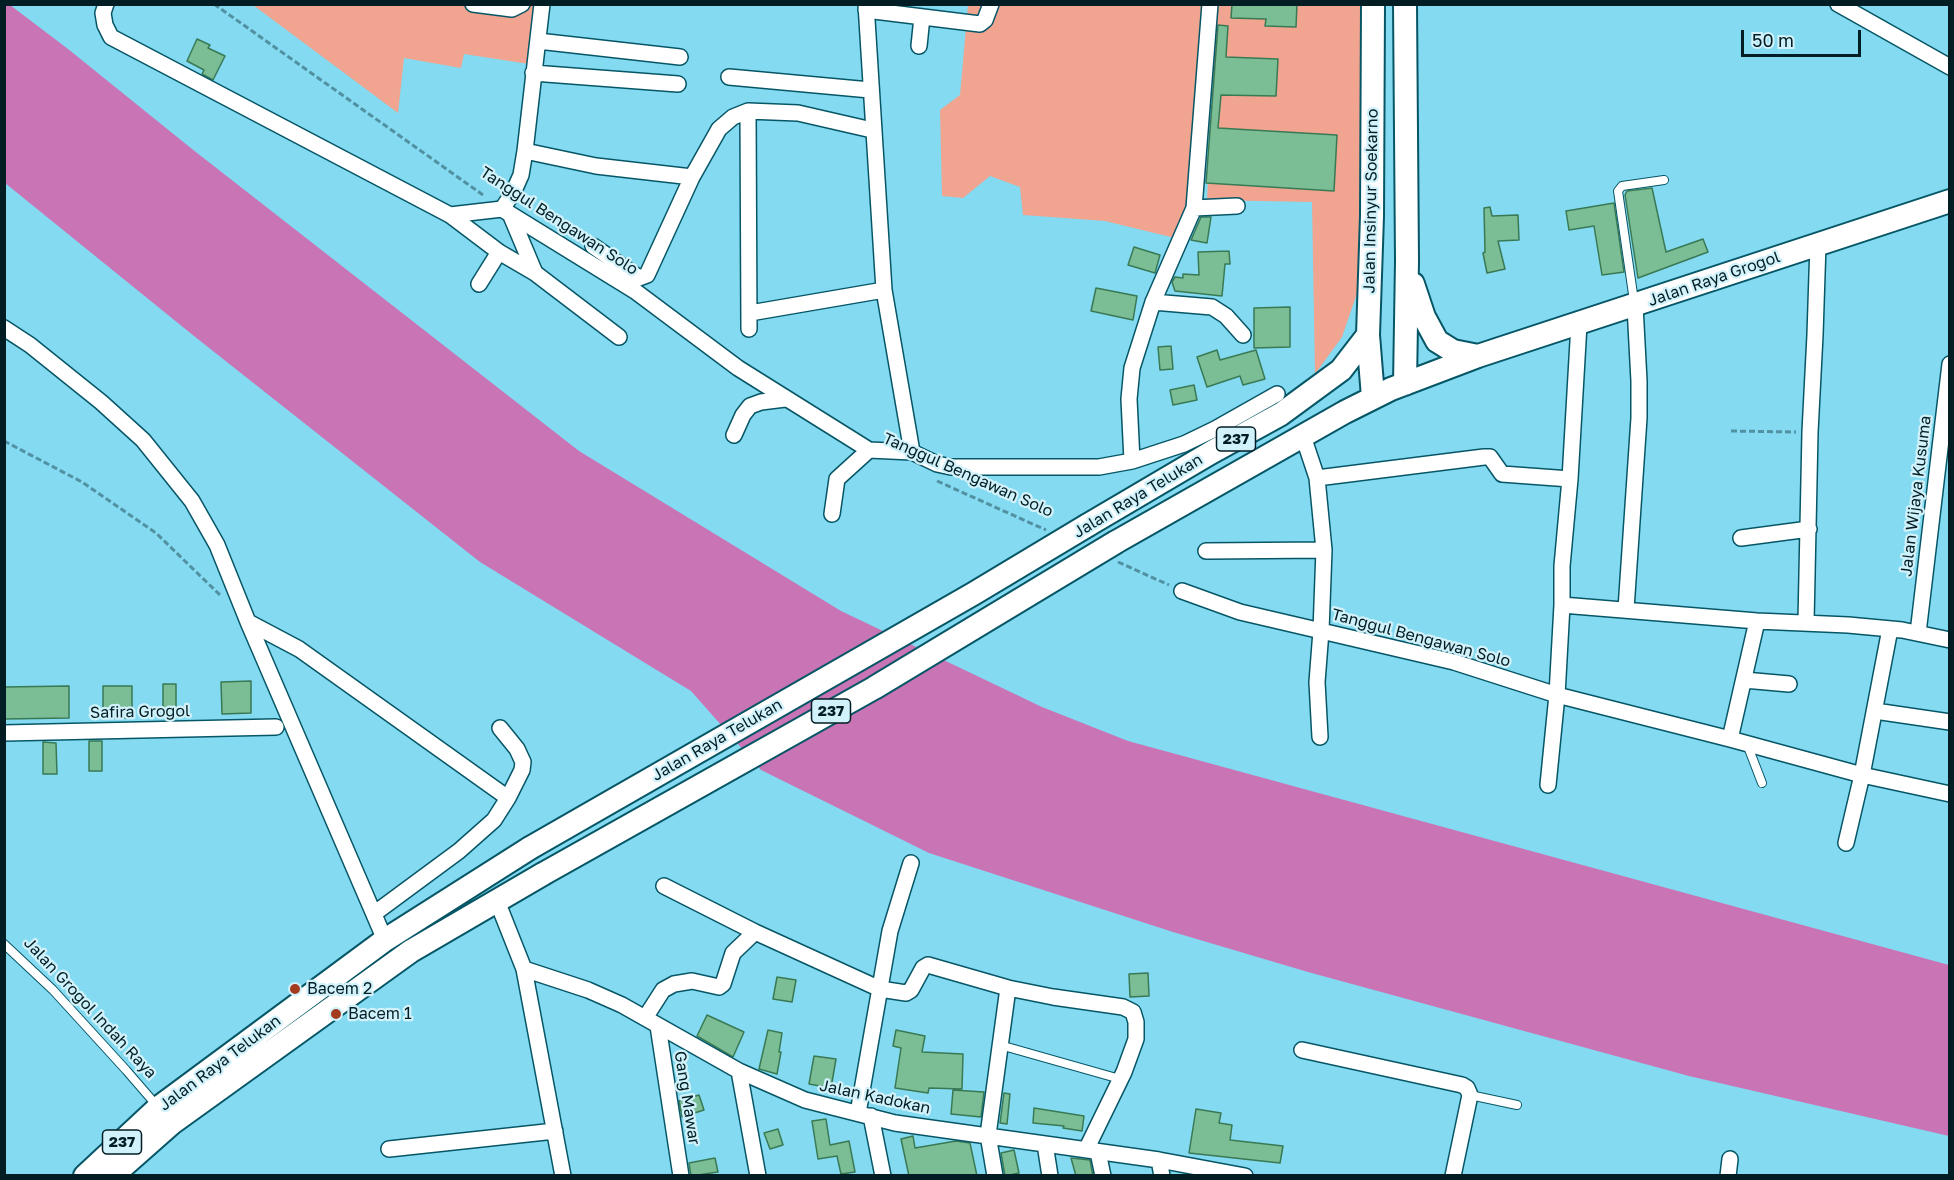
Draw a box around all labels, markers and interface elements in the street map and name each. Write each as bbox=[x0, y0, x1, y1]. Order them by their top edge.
scale bar bbox=[1744, 18, 1864, 56]
text: 50 m bbox=[1752, 29, 1794, 51]
street label: Jalan Insinyur Soekarno bbox=[1360, 109, 1382, 293]
street label: Tanggul Bengawan Solo bbox=[476, 163, 642, 279]
street label: Jalan Raya Grogol bbox=[1645, 247, 1783, 311]
street label: Jalan Wijaya Kusuma bbox=[1897, 415, 1935, 577]
road number: 237 bbox=[1216, 427, 1256, 451]
street label: Tanggul Bengawan Solo bbox=[880, 429, 1056, 521]
street label: Jalan Raya Telukan bbox=[1070, 450, 1206, 542]
street label: Tanggul Bengawan Solo bbox=[1329, 605, 1513, 671]
street label: Jalan Raya Telukan bbox=[648, 695, 786, 785]
road number: 237 bbox=[812, 699, 850, 723]
street label: Safira Grogol bbox=[90, 702, 190, 722]
street label: Jalan Grogol Indah Raya bbox=[20, 933, 160, 1083]
place label: Bacem 2 bbox=[307, 979, 372, 999]
marker: Bacem 2 bbox=[288, 982, 302, 996]
place label: Bacem 1 bbox=[348, 1004, 412, 1024]
marker: Bacem 1 bbox=[329, 1007, 343, 1021]
street label: Jalan Raya Telukan bbox=[155, 1011, 285, 1115]
street label: Gang Mawar bbox=[670, 1050, 704, 1146]
street label: Jalan Kadokan bbox=[818, 1076, 932, 1118]
road number: 237 bbox=[102, 1130, 142, 1154]

